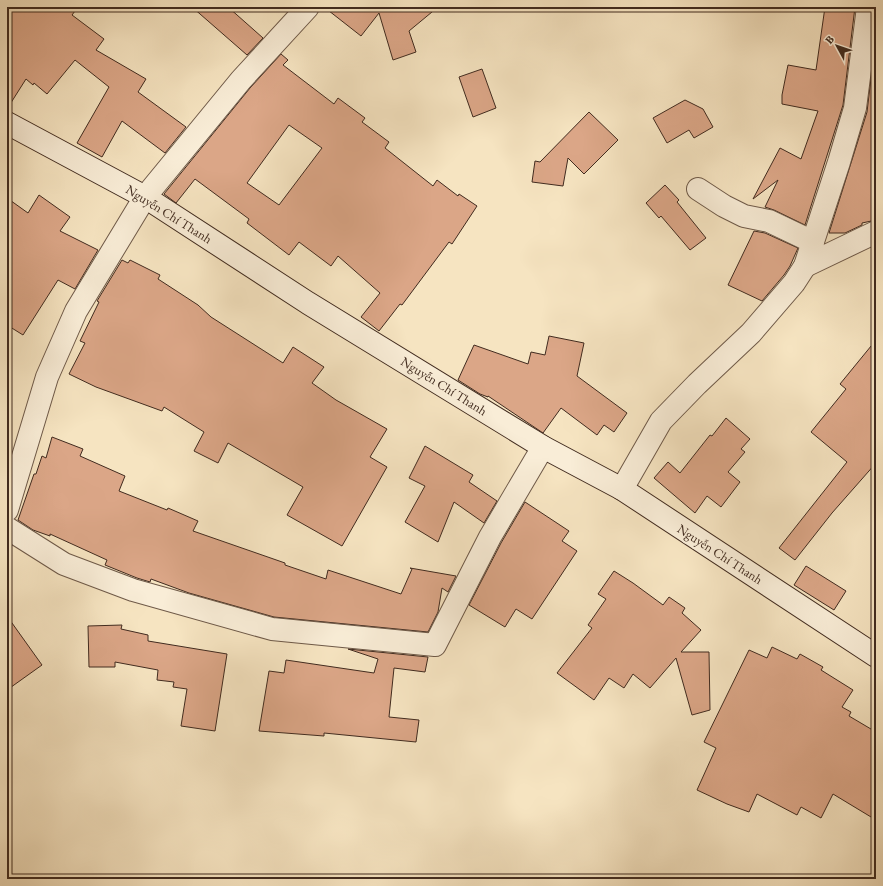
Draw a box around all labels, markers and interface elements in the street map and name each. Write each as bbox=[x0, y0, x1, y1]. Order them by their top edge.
north arrow bbox=[817, 26, 857, 66]
text: B bbox=[822, 32, 837, 47]
street label: Nguyễn Chí Thanh bbox=[123, 181, 216, 247]
street label: Nguyễn Chí Thanh bbox=[398, 353, 491, 419]
street label: Nguyễn Chí Thanh bbox=[674, 520, 766, 588]

